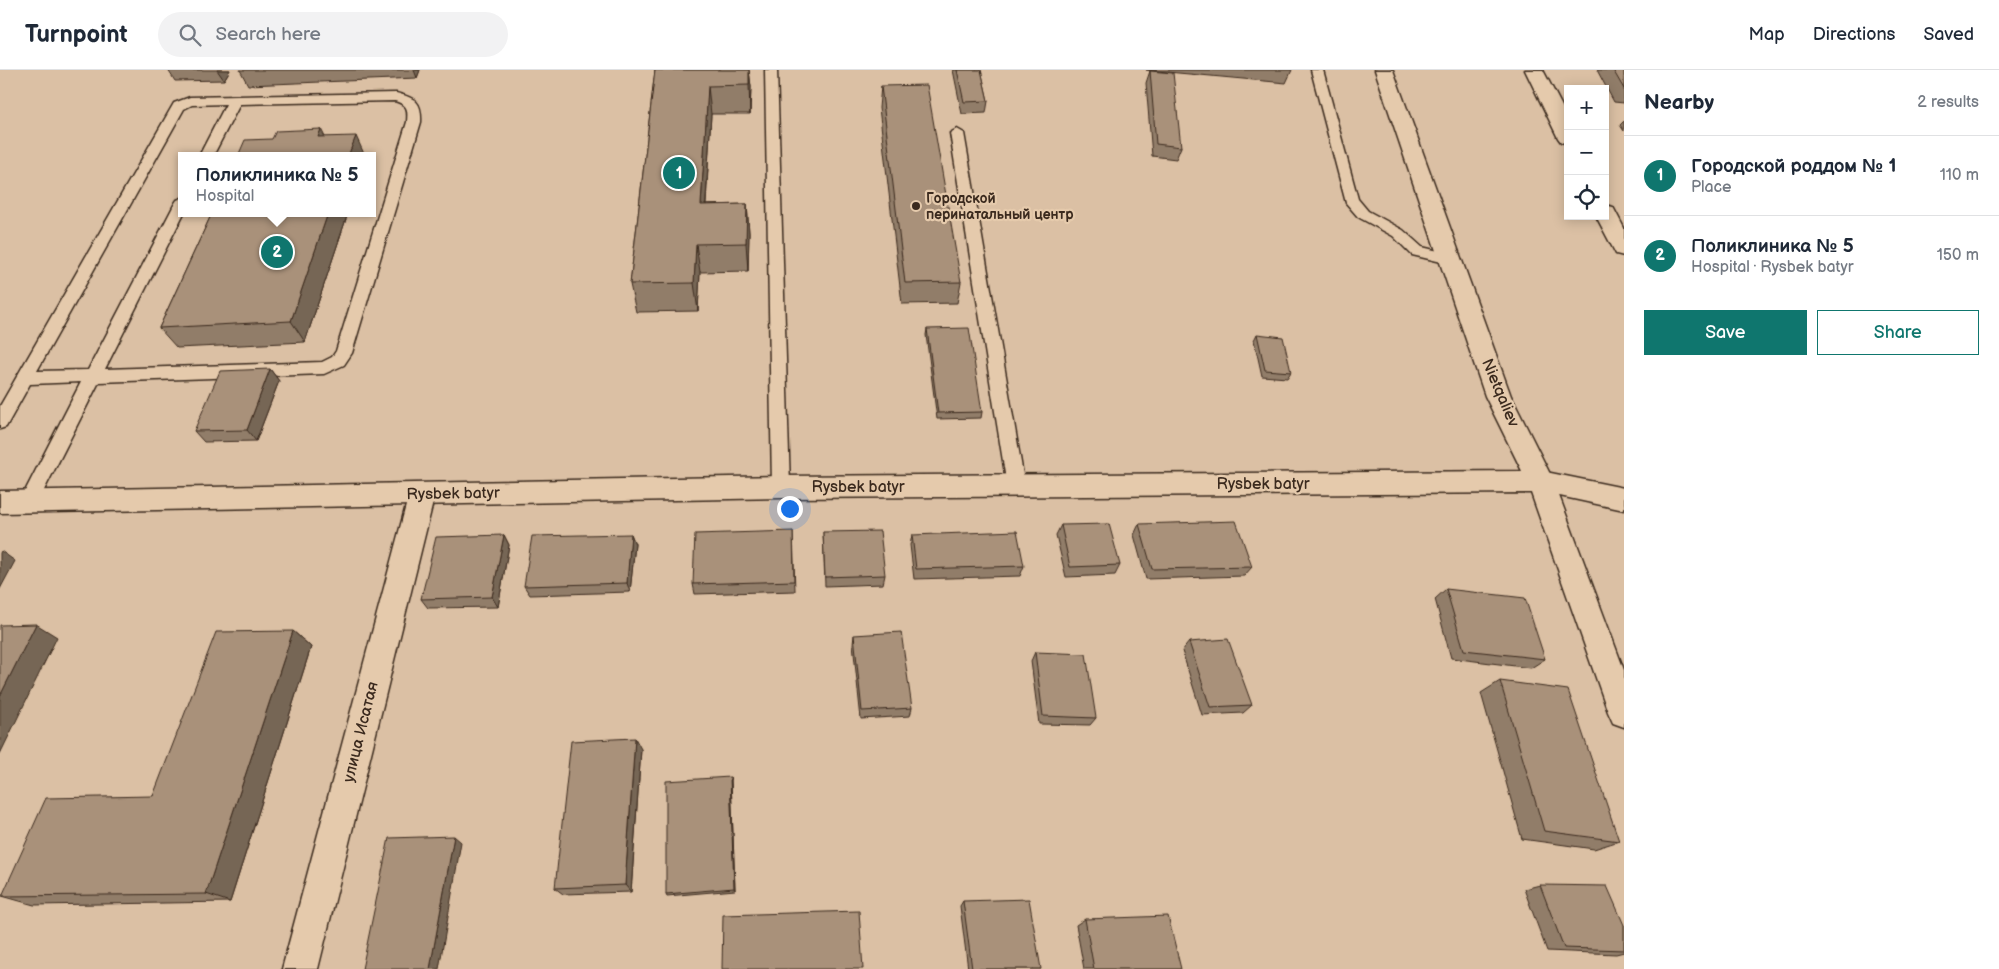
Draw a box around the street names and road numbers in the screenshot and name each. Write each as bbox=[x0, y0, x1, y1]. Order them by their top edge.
street label: Nietqaliev bbox=[1477, 356, 1523, 430]
street label: Rysbek batyr bbox=[1216, 475, 1310, 494]
street label: Rysbek batyr bbox=[811, 478, 905, 497]
street label: Rysbek batyr bbox=[406, 484, 500, 504]
street label: улица Исатая bbox=[339, 680, 383, 784]

